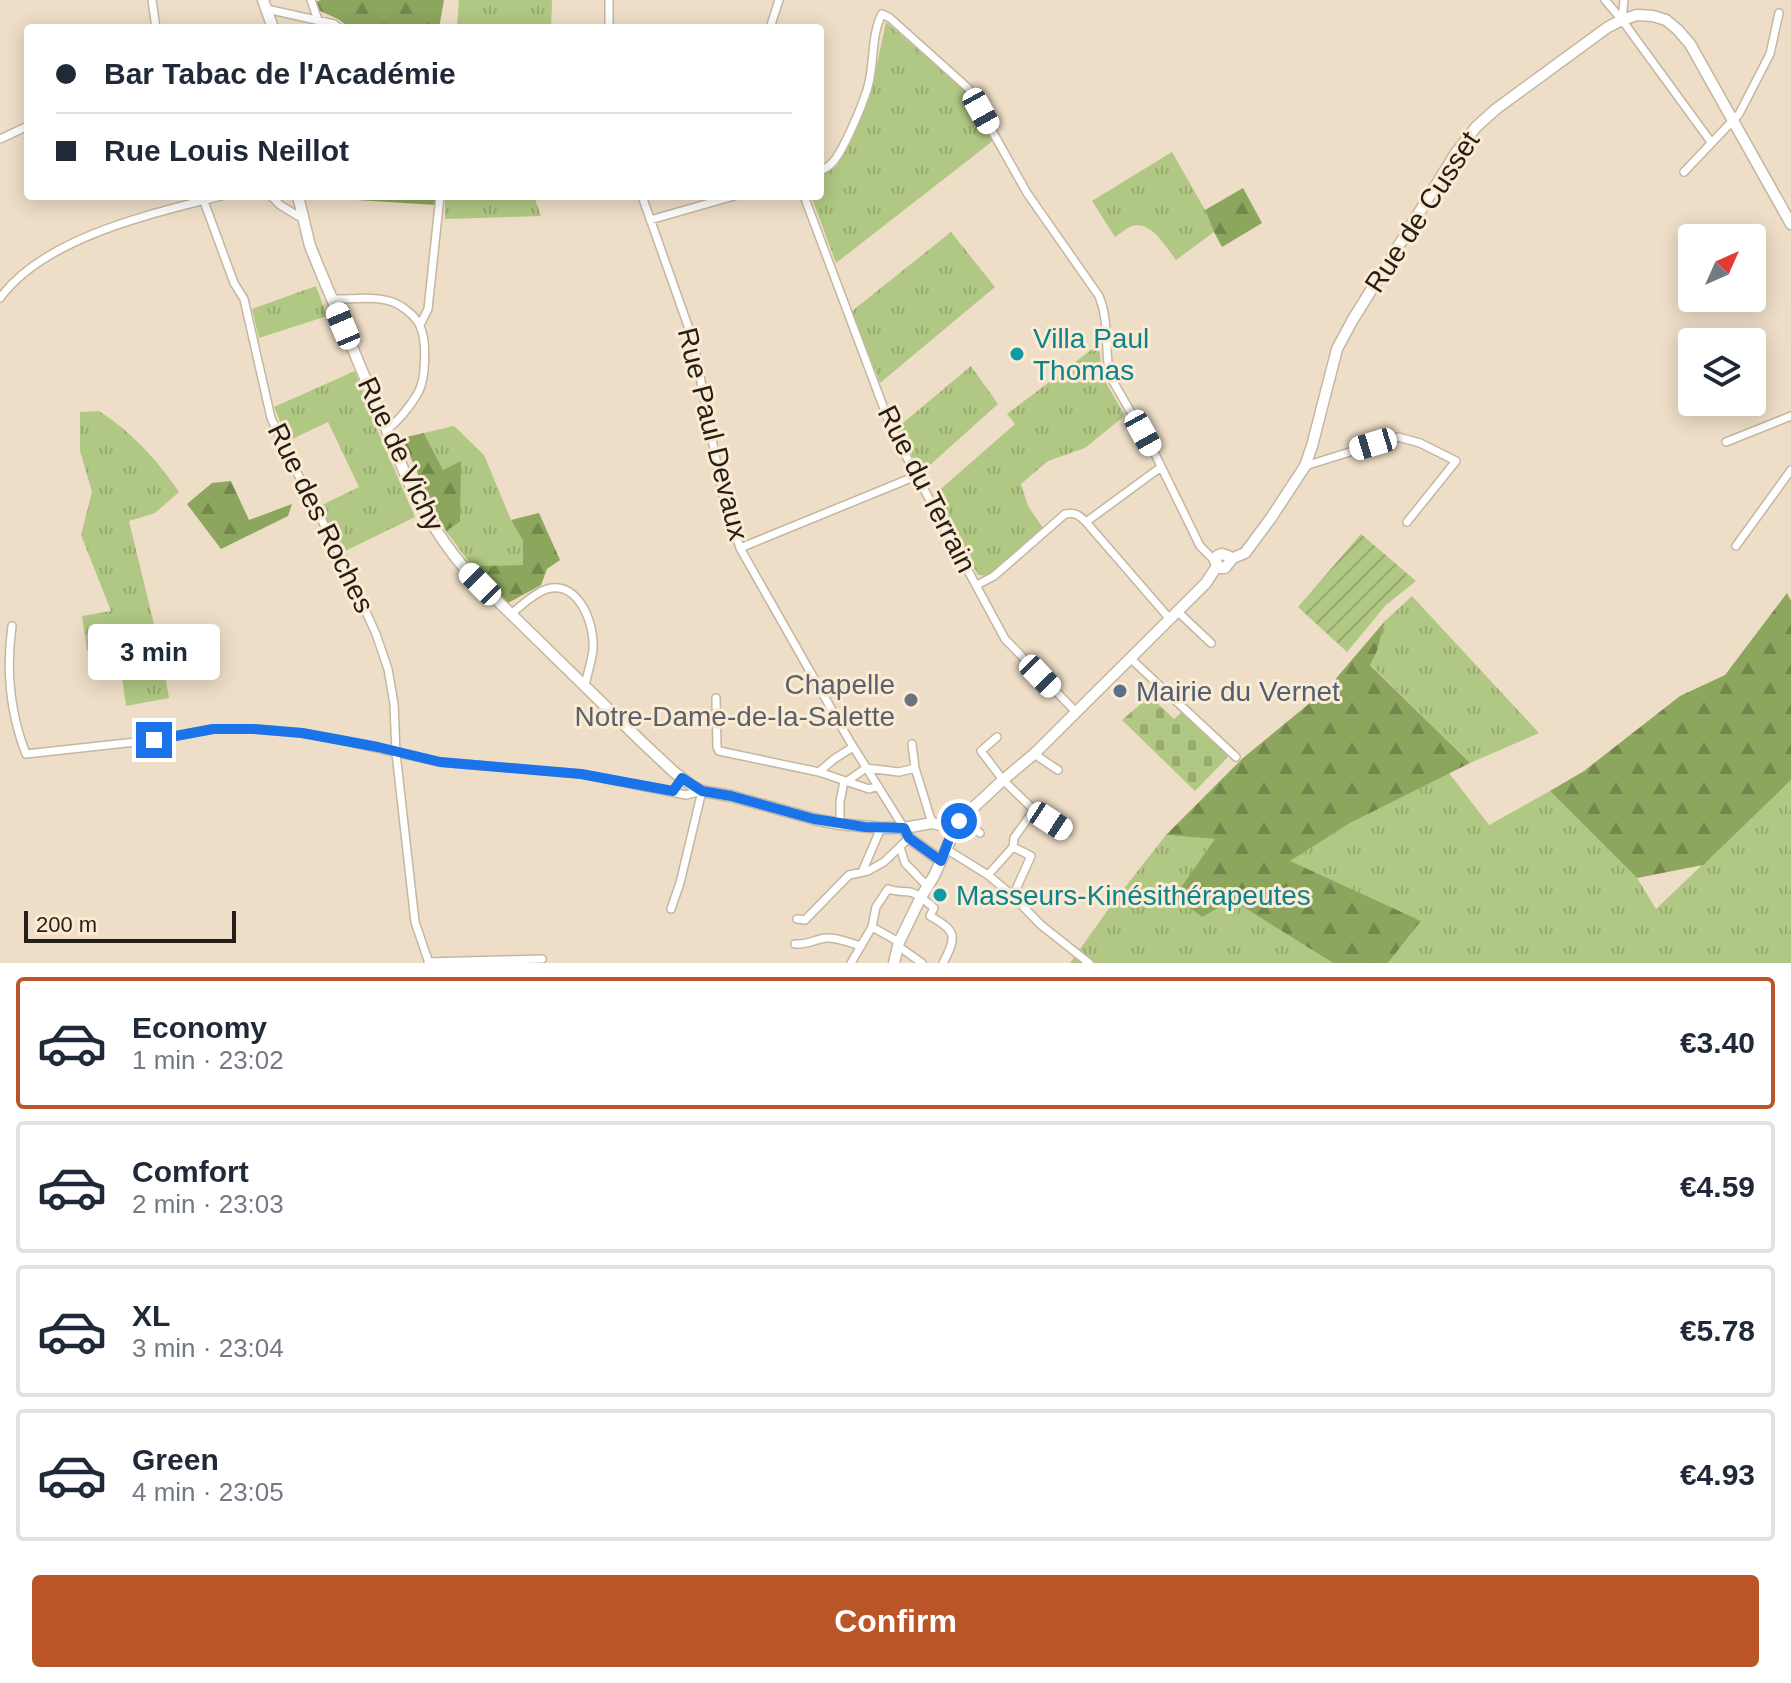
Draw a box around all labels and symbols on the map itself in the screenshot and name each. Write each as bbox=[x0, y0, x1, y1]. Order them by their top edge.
car bbox=[959, 84, 1003, 138]
street label: Rue de Cusset bbox=[1359, 126, 1486, 298]
north arrow bbox=[1678, 224, 1766, 312]
car bbox=[323, 299, 363, 353]
place label: Villa Paul Thomas bbox=[1033, 323, 1149, 386]
street label: Rue Paul Devaux bbox=[672, 325, 754, 543]
marker: Villa Paul Thomas bbox=[1008, 345, 1026, 363]
street label: Rue de Vichy bbox=[352, 372, 450, 536]
street label: Rue du Terrain bbox=[872, 400, 982, 578]
car bbox=[1121, 406, 1165, 460]
street label: Rue des Roches bbox=[262, 418, 380, 618]
car bbox=[1347, 426, 1399, 462]
car bbox=[455, 559, 505, 609]
callout: 3 min bbox=[88, 624, 220, 680]
car bbox=[1015, 650, 1065, 702]
place label: Chapelle Notre-Dame-de-la-Salette bbox=[574, 669, 895, 732]
place label: Mairie du Vernet bbox=[1136, 676, 1340, 707]
marker: Mairie du Vernet bbox=[1111, 682, 1129, 700]
marker: Chapelle Notre-Dame-de-la-Salette bbox=[902, 691, 920, 709]
route end bbox=[136, 722, 172, 758]
car bbox=[1023, 798, 1077, 844]
route start bbox=[941, 803, 977, 839]
place label: Masseurs-Kinésithérapeutes bbox=[956, 880, 1311, 911]
marker: Masseurs-Kinésithérapeutes bbox=[931, 886, 949, 904]
scale bar bbox=[24, 907, 236, 943]

